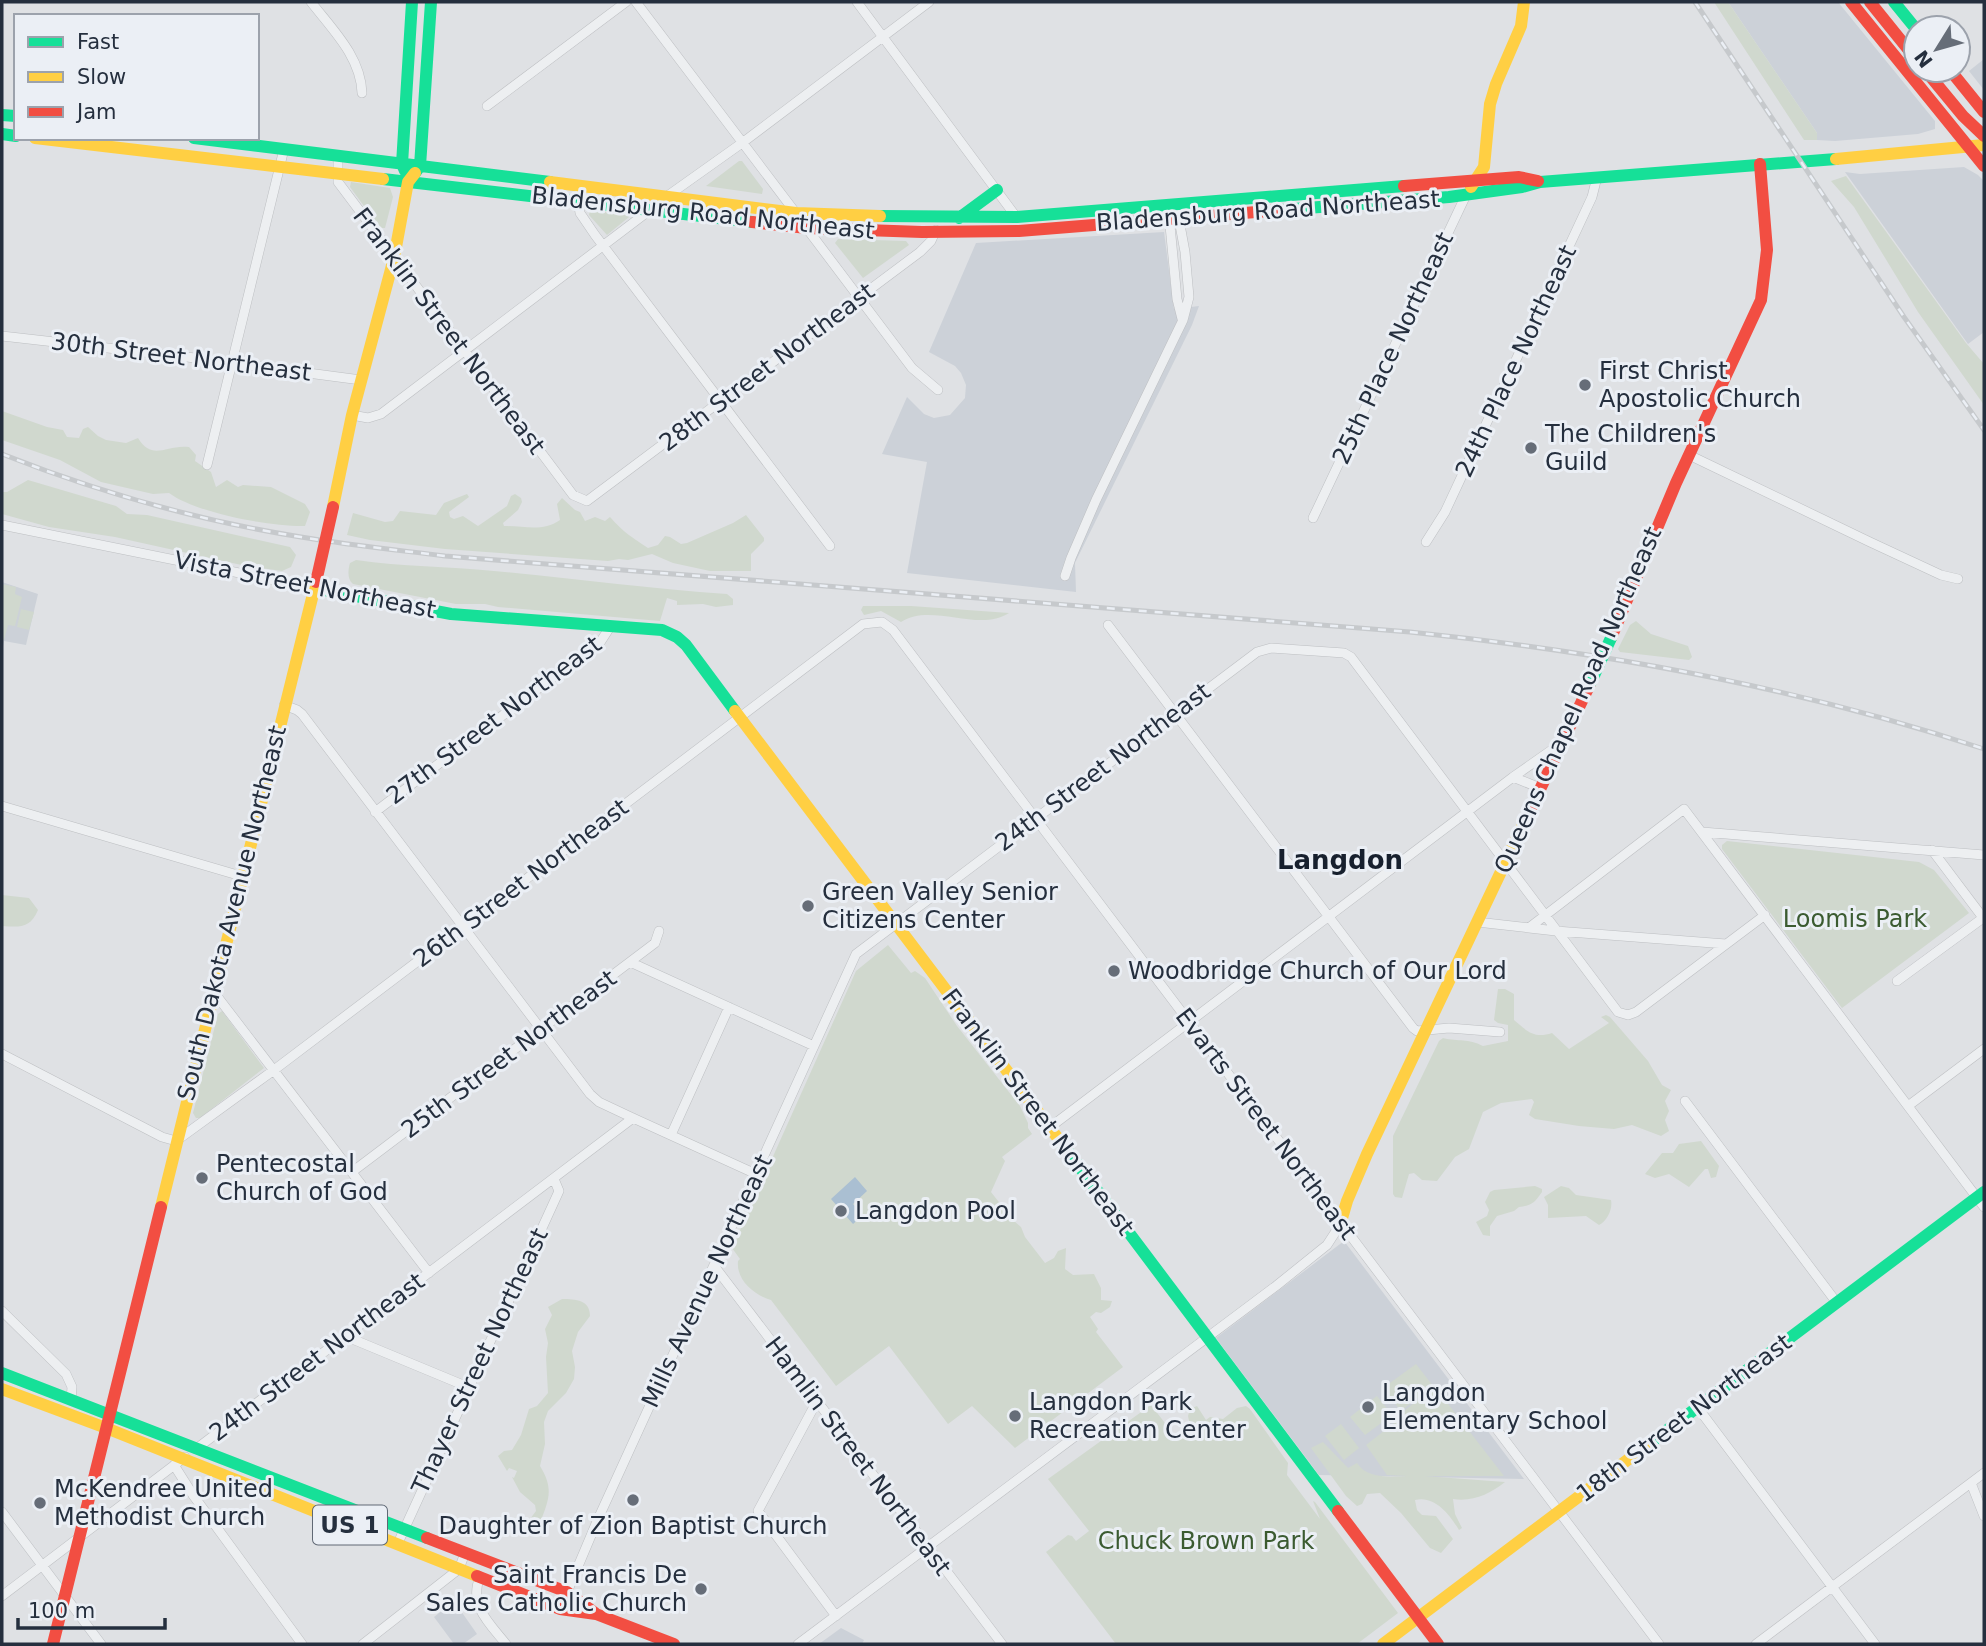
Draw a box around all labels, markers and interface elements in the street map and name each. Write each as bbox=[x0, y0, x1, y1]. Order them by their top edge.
legend bbox=[14, 14, 259, 140]
north arrow bbox=[1902, 14, 1972, 84]
text: Fast bbox=[77, 30, 119, 54]
text: N bbox=[1910, 46, 1937, 72]
text: Slow bbox=[77, 65, 126, 89]
text: Jam bbox=[75, 100, 117, 124]
street label: Bladensburg Road Northeast bbox=[530, 181, 876, 245]
street label: Bladensburg Road Northeast bbox=[1095, 185, 1441, 237]
street label: Franklin Street Northeast bbox=[347, 202, 551, 460]
street label: 25th Place Northeast bbox=[1327, 228, 1459, 468]
street label: 24th Place Northeast bbox=[1450, 241, 1582, 481]
street label: 28th Street Northeast bbox=[654, 277, 880, 457]
street label: 30th Street Northeast bbox=[49, 327, 313, 387]
place label: First Christ Apostolic Church bbox=[1599, 357, 1801, 413]
marker: First Christ Apostolic Church bbox=[1577, 377, 1593, 393]
place label: The Children's Guild bbox=[1544, 420, 1716, 476]
marker: The Children's Guild bbox=[1523, 440, 1539, 456]
street label: Queens Chapel Road Northeast bbox=[1489, 522, 1667, 878]
street label: Vista Street Northeast bbox=[172, 546, 438, 624]
street label: 27th Street Northeast bbox=[381, 630, 607, 810]
street label: 24th Street Northeast bbox=[990, 677, 1216, 857]
street label: South Dakota Avenue Northeast bbox=[172, 723, 292, 1103]
street label: 26th Street Northeast bbox=[408, 793, 634, 973]
district label: Langdon bbox=[1277, 845, 1403, 875]
place label: Green Valley Senior Citizens Center bbox=[822, 878, 1058, 934]
marker: Green Valley Senior Citizens Center bbox=[800, 898, 816, 914]
park label: Loomis Park bbox=[1783, 905, 1927, 933]
place label: Woodbridge Church of Our Lord bbox=[1128, 957, 1507, 985]
marker: Woodbridge Church of Our Lord bbox=[1106, 963, 1122, 979]
street label: 25th Street Northeast bbox=[396, 964, 622, 1144]
street label: Franklin Street Northeast bbox=[936, 983, 1140, 1241]
street label: Evarts Street Northeast bbox=[1170, 1003, 1362, 1245]
place label: Pentecostal Church of God bbox=[216, 1150, 388, 1206]
street label: Mills Avenue Northeast bbox=[636, 1150, 778, 1412]
marker: Pentecostal Church of God bbox=[194, 1170, 210, 1186]
place label: Langdon Pool bbox=[855, 1197, 1016, 1225]
marker: Langdon Pool bbox=[833, 1203, 849, 1219]
street label: Thayer Street Northeast bbox=[406, 1224, 554, 1499]
street label: 24th Street Northeast bbox=[204, 1267, 430, 1447]
street label: 18th Street Northeast bbox=[1571, 1328, 1797, 1508]
street label: Hamlin Street Northeast bbox=[759, 1331, 957, 1581]
place label: Langdon Elementary School bbox=[1382, 1379, 1607, 1435]
place label: Langdon Park Recreation Center bbox=[1029, 1388, 1246, 1444]
marker: Langdon Elementary School bbox=[1360, 1399, 1376, 1415]
marker: Langdon Park Recreation Center bbox=[1007, 1408, 1023, 1424]
place label: McKendree United Methodist Church bbox=[54, 1475, 273, 1531]
marker: Daughter of Zion Baptist Church bbox=[625, 1492, 641, 1508]
marker: McKendree United Methodist Church bbox=[32, 1495, 48, 1511]
road number: US 1 bbox=[313, 1506, 387, 1544]
place label: Daughter of Zion Baptist Church bbox=[439, 1512, 827, 1540]
park label: Chuck Brown Park bbox=[1098, 1527, 1314, 1555]
place label: Saint Francis De Sales Catholic Church bbox=[426, 1561, 687, 1617]
marker: Saint Francis De Sales Catholic Church bbox=[693, 1581, 709, 1597]
scale bar bbox=[18, 1586, 164, 1630]
text: 100 m bbox=[28, 1599, 95, 1623]

